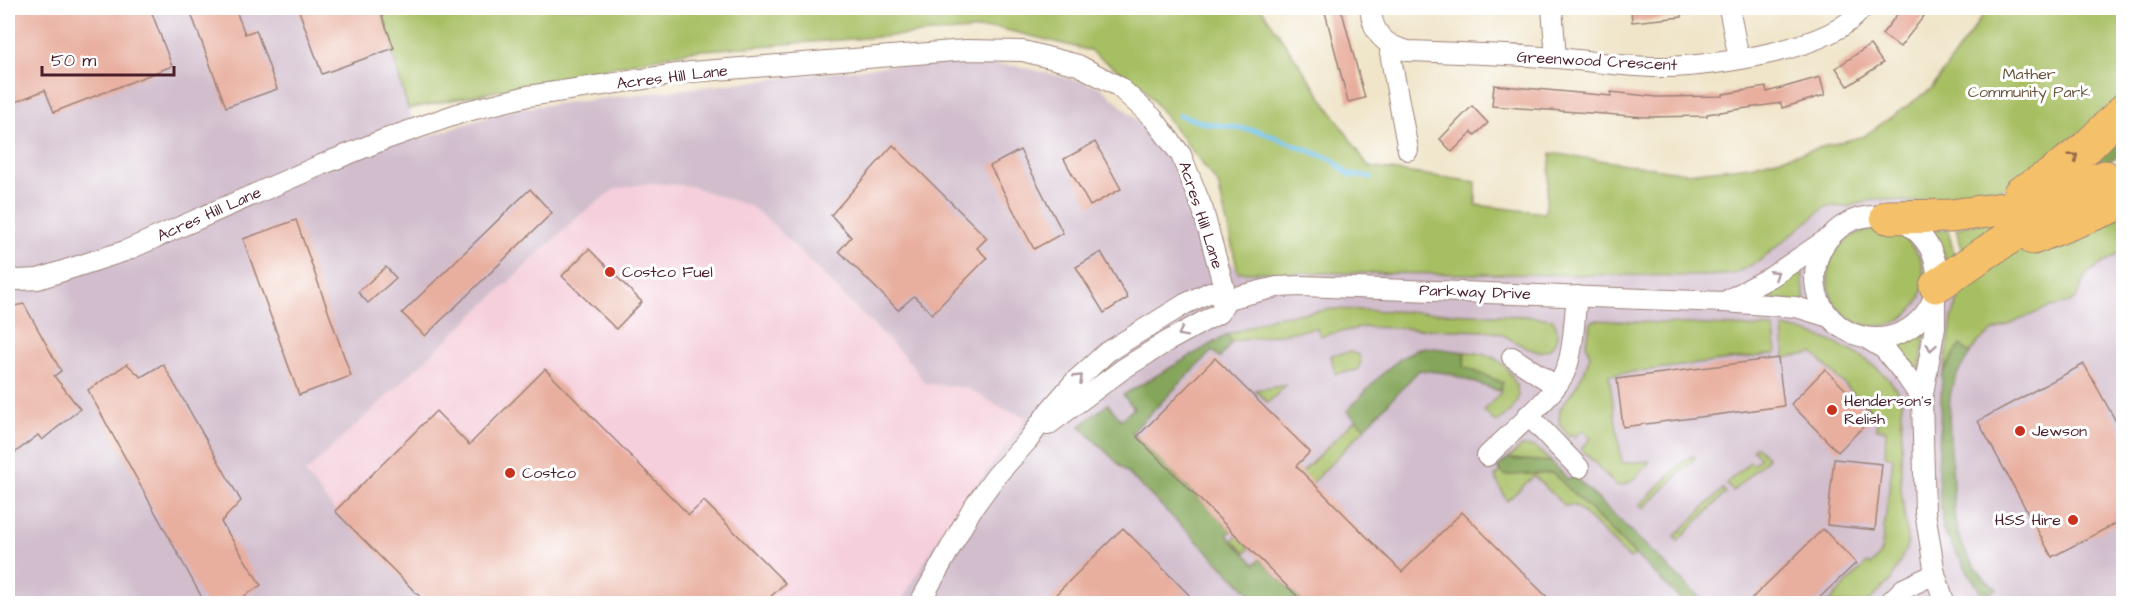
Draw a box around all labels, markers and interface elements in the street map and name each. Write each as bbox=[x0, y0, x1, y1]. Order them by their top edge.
scale bar bbox=[42, 39, 174, 77]
street label: Greenwood Crescent bbox=[1516, 46, 1678, 76]
text: 50 m bbox=[51, 48, 96, 73]
street label: Acres Hill Lane bbox=[615, 59, 729, 95]
park label: Mather Community Park bbox=[1968, 63, 2090, 104]
one-way arrow bbox=[2067, 153, 2078, 164]
street label: Acres Hill Lane bbox=[1173, 158, 1229, 272]
street label: Acres Hill Lane bbox=[153, 181, 265, 247]
place label: Costco Fuel bbox=[622, 261, 713, 283]
marker: Costco Fuel bbox=[603, 265, 617, 279]
one-way arrow bbox=[1769, 270, 1780, 281]
street label: Parkway Drive bbox=[1419, 279, 1532, 306]
one-way arrow bbox=[1178, 326, 1189, 338]
one-way arrow bbox=[1925, 342, 1938, 352]
one-way arrow bbox=[1071, 374, 1082, 385]
place label: Henderson's Relish bbox=[1844, 390, 1932, 430]
marker: Henderson's Relish bbox=[1825, 403, 1839, 417]
place label: Jewson bbox=[2032, 420, 2087, 442]
marker: Jewson bbox=[2013, 424, 2027, 438]
place label: Costco bbox=[522, 462, 576, 484]
marker: Costco bbox=[503, 466, 517, 480]
place label: HSS Hire bbox=[1995, 509, 2061, 531]
marker: HSS Hire bbox=[2066, 513, 2080, 527]

